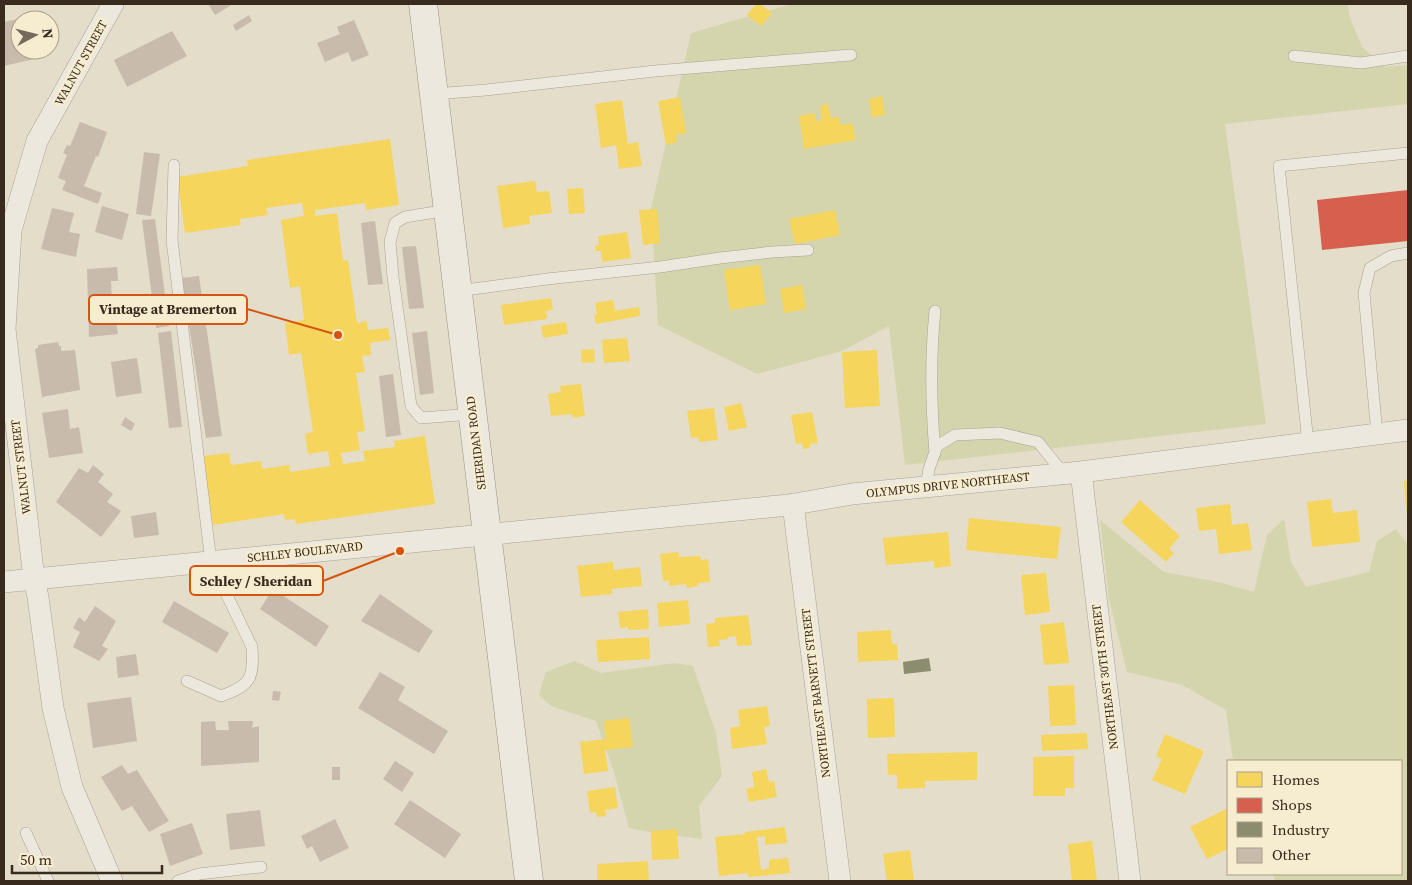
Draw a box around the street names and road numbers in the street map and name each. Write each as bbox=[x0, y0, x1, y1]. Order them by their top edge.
street label: WALNUT STREET bbox=[51, 17, 111, 108]
street label: SHERIDAN ROAD bbox=[462, 395, 490, 491]
street label: WALNUT STREET bbox=[7, 418, 35, 515]
street label: OLYMPUS DRIVE NORTHEAST bbox=[865, 468, 1031, 502]
street label: SCHLEY BOULEVARD bbox=[246, 538, 364, 566]
street label: NORTHEAST 30TH STREET bbox=[1088, 603, 1122, 751]
street label: NORTHEAST BARNETT STREET bbox=[798, 607, 834, 779]

